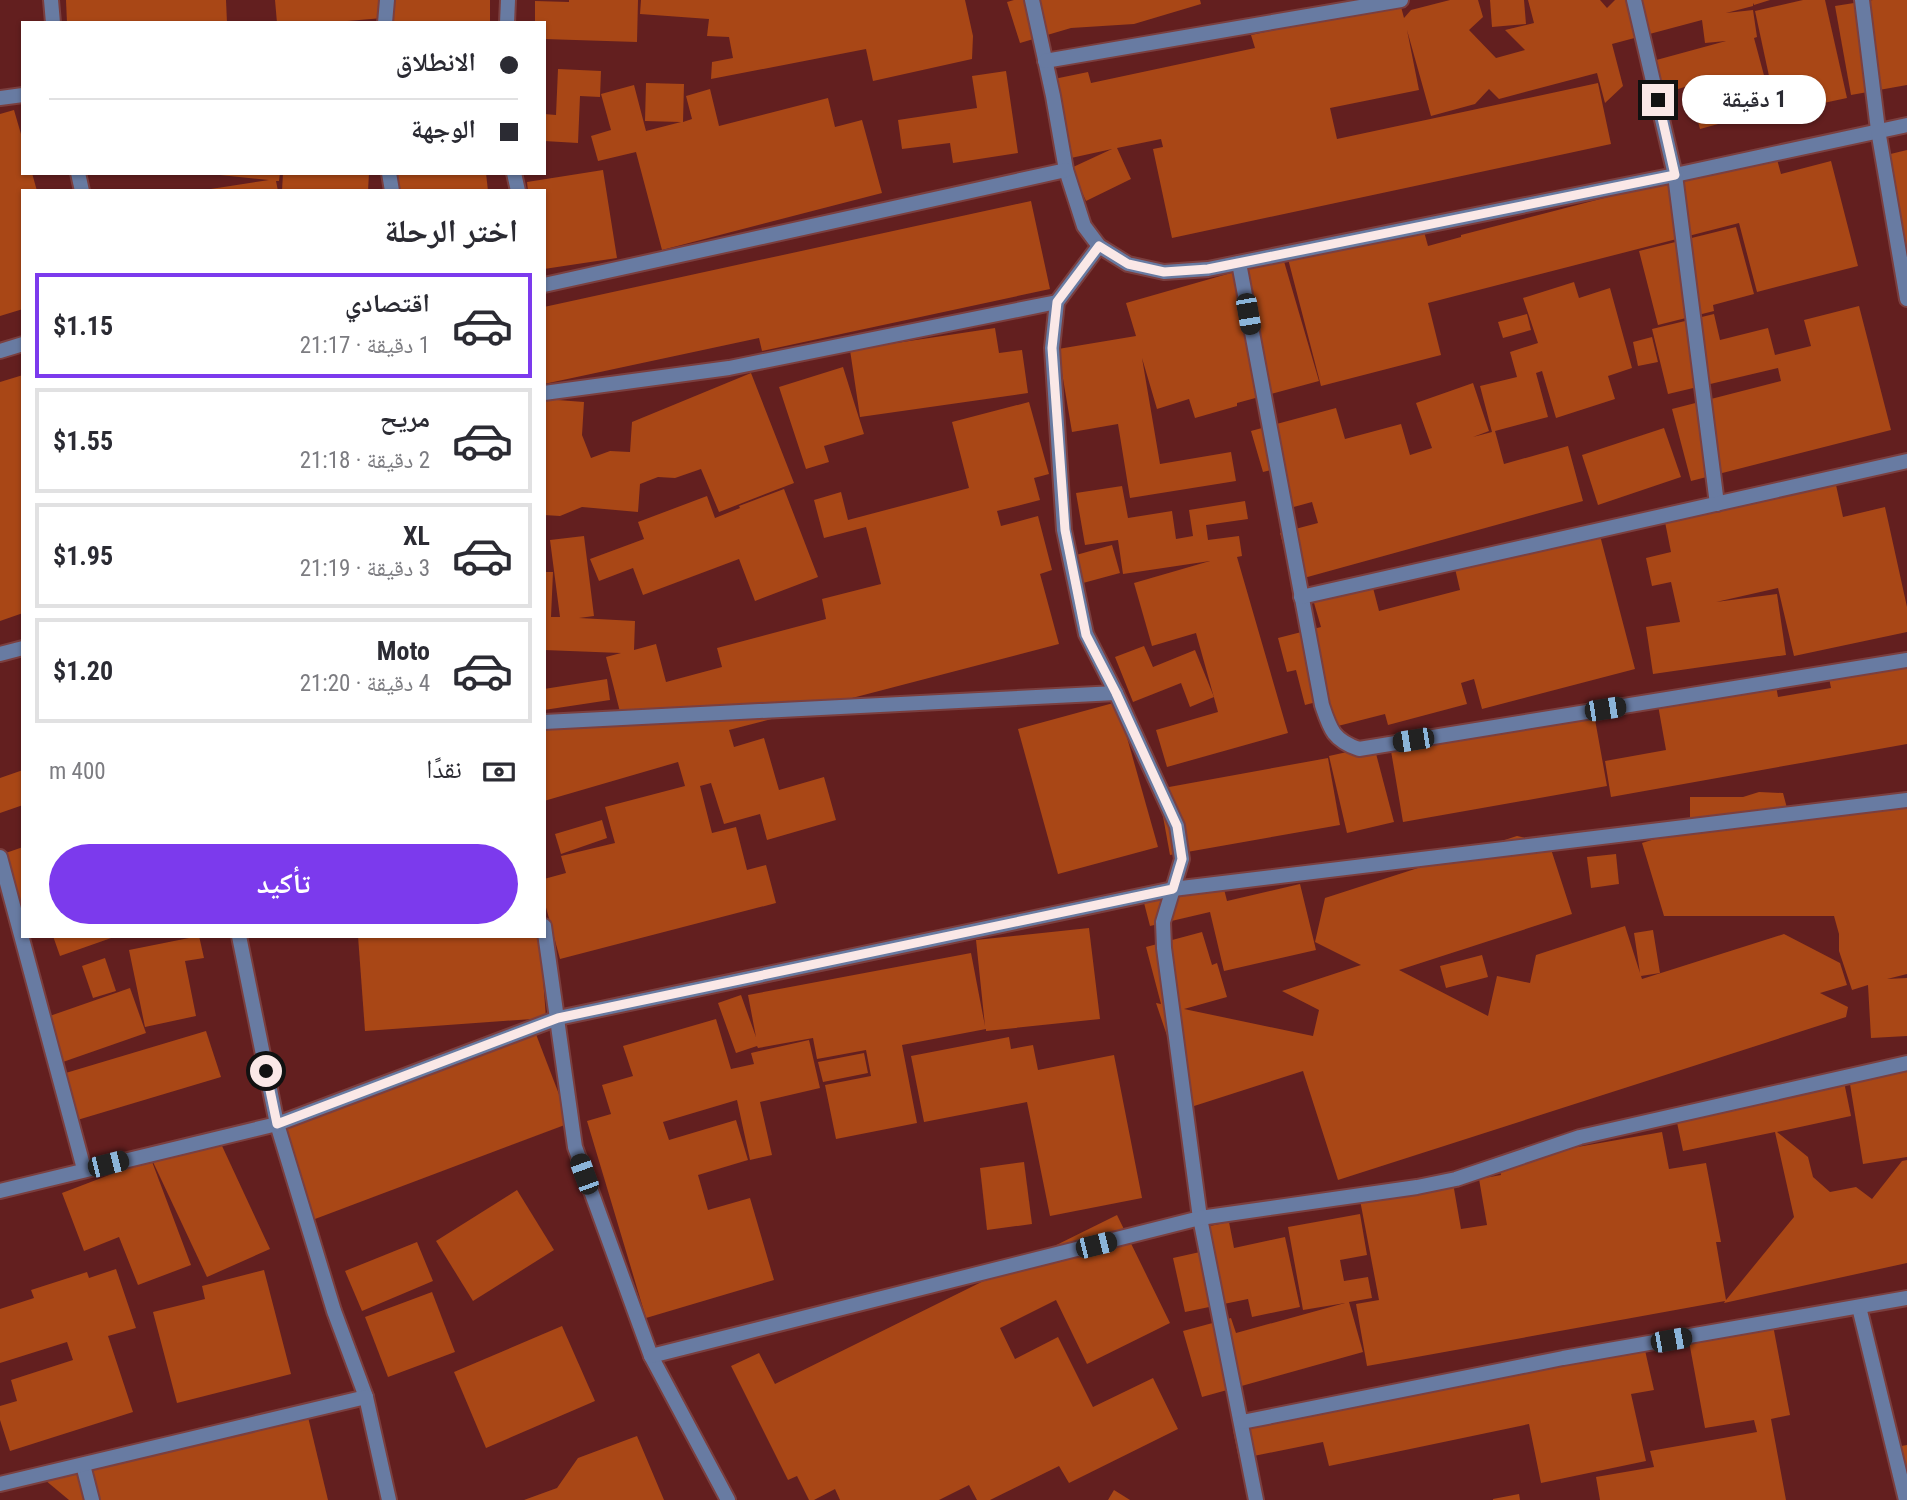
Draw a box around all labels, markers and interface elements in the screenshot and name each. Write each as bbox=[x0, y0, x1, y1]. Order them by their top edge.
text: الانطلاق bbox=[396, 47, 476, 77]
callout: 1 دقيقة bbox=[1682, 76, 1826, 124]
route end bbox=[1642, 84, 1674, 116]
text: 1 دقيقة bbox=[1721, 86, 1787, 113]
text: الوجهة bbox=[411, 114, 476, 144]
text: اختر الرحلة bbox=[384, 212, 518, 250]
text: اقتصادي bbox=[345, 288, 430, 318]
car bbox=[1235, 291, 1262, 337]
icon: car bbox=[451, 294, 514, 357]
text: $1.15 bbox=[53, 311, 113, 341]
text: 1 دقيقة · 21:17 bbox=[300, 332, 430, 359]
text: مريح bbox=[380, 403, 430, 433]
icon: car bbox=[451, 409, 514, 472]
text: $1.55 bbox=[53, 426, 113, 456]
text: 2 دقيقة · 21:18 bbox=[300, 447, 430, 474]
text: XL bbox=[403, 521, 430, 551]
icon: car bbox=[451, 524, 514, 587]
text: $1.95 bbox=[53, 541, 113, 571]
text: 3 دقيقة · 21:19 bbox=[300, 555, 430, 582]
text: Moto bbox=[377, 636, 430, 666]
icon: car bbox=[451, 639, 514, 702]
text: $1.20 bbox=[53, 656, 113, 686]
text: 4 دقيقة · 21:20 bbox=[300, 670, 430, 697]
car bbox=[1583, 695, 1628, 723]
car bbox=[1391, 726, 1436, 754]
icon: cash bbox=[480, 753, 518, 791]
text: نقدًا bbox=[426, 754, 462, 784]
text: 400 m bbox=[49, 758, 106, 785]
button: تأكيد bbox=[49, 844, 518, 924]
route start bbox=[250, 1055, 282, 1087]
car bbox=[86, 1149, 131, 1179]
car bbox=[567, 1151, 602, 1197]
car bbox=[1074, 1230, 1119, 1260]
car bbox=[1649, 1326, 1694, 1354]

